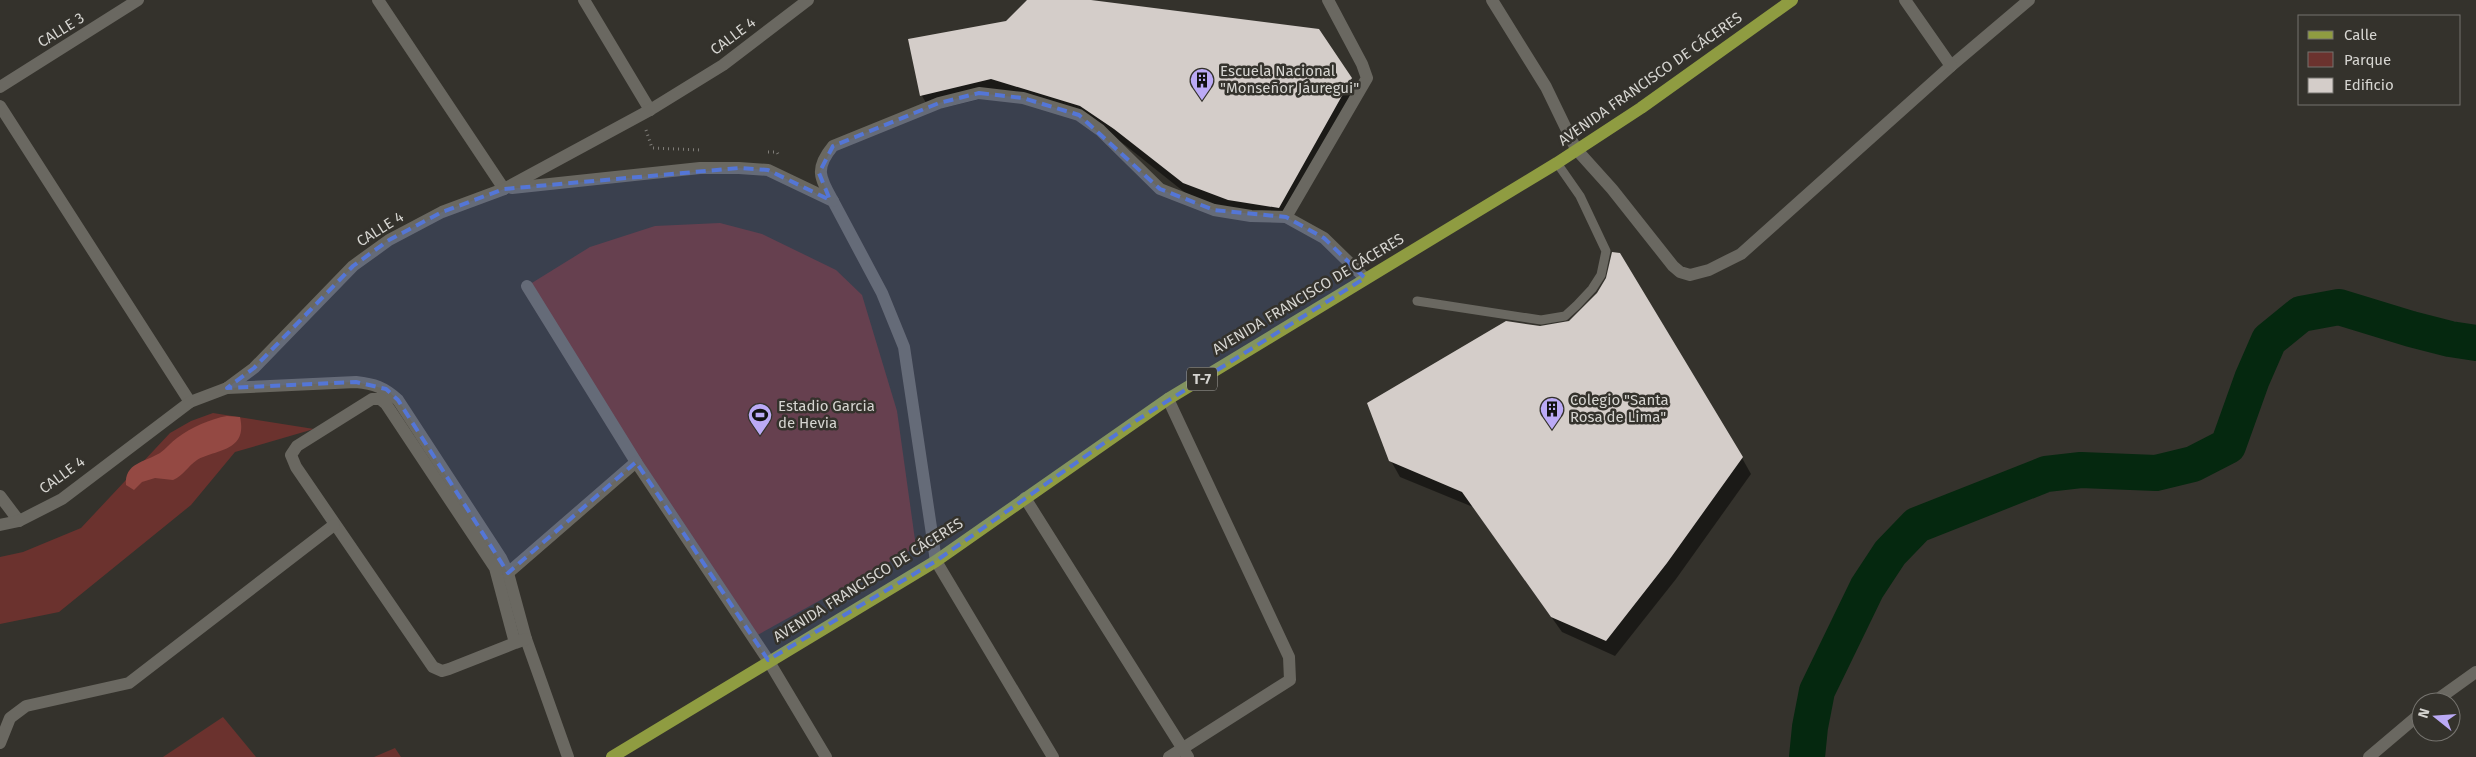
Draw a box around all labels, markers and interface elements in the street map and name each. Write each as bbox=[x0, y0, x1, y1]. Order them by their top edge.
street label: AVENIDA FRANCISCO DE CÁCERES bbox=[1555, 8, 1745, 150]
street label: CALLE 3 bbox=[34, 9, 88, 51]
street label: CALLE 4 bbox=[707, 13, 759, 59]
legend bbox=[2298, 15, 2461, 105]
text: Calle bbox=[2344, 26, 2377, 44]
text: Parque bbox=[2344, 51, 2391, 69]
place label: Escuela Nacional "Monseñor Jáuregui" bbox=[1220, 62, 1359, 97]
building icon: Escuela Nacional "Monseñor Jáuregui" bbox=[1189, 67, 1215, 101]
text: Edificio bbox=[2344, 76, 2394, 94]
street label: CALLE 4 bbox=[353, 208, 407, 250]
street label: AVENIDA FRANCISCO DE CÁCERES bbox=[1209, 230, 1407, 358]
road number: T-7 bbox=[1187, 368, 1217, 390]
place label: Colegio "Santa Rosa de Lima" bbox=[1570, 391, 1669, 426]
building icon: Colegio "Santa Rosa de Lima" bbox=[1539, 396, 1565, 430]
place label: Estadio Garcia de Hevia bbox=[778, 397, 875, 432]
sports icon: Estadio Garcia de Hevia bbox=[747, 402, 773, 436]
street label: CALLE 4 bbox=[36, 452, 88, 498]
street label: AVENIDA FRANCISCO DE CÁCERES bbox=[770, 514, 966, 646]
north arrow bbox=[2411, 692, 2461, 742]
text: N bbox=[2415, 706, 2434, 720]

